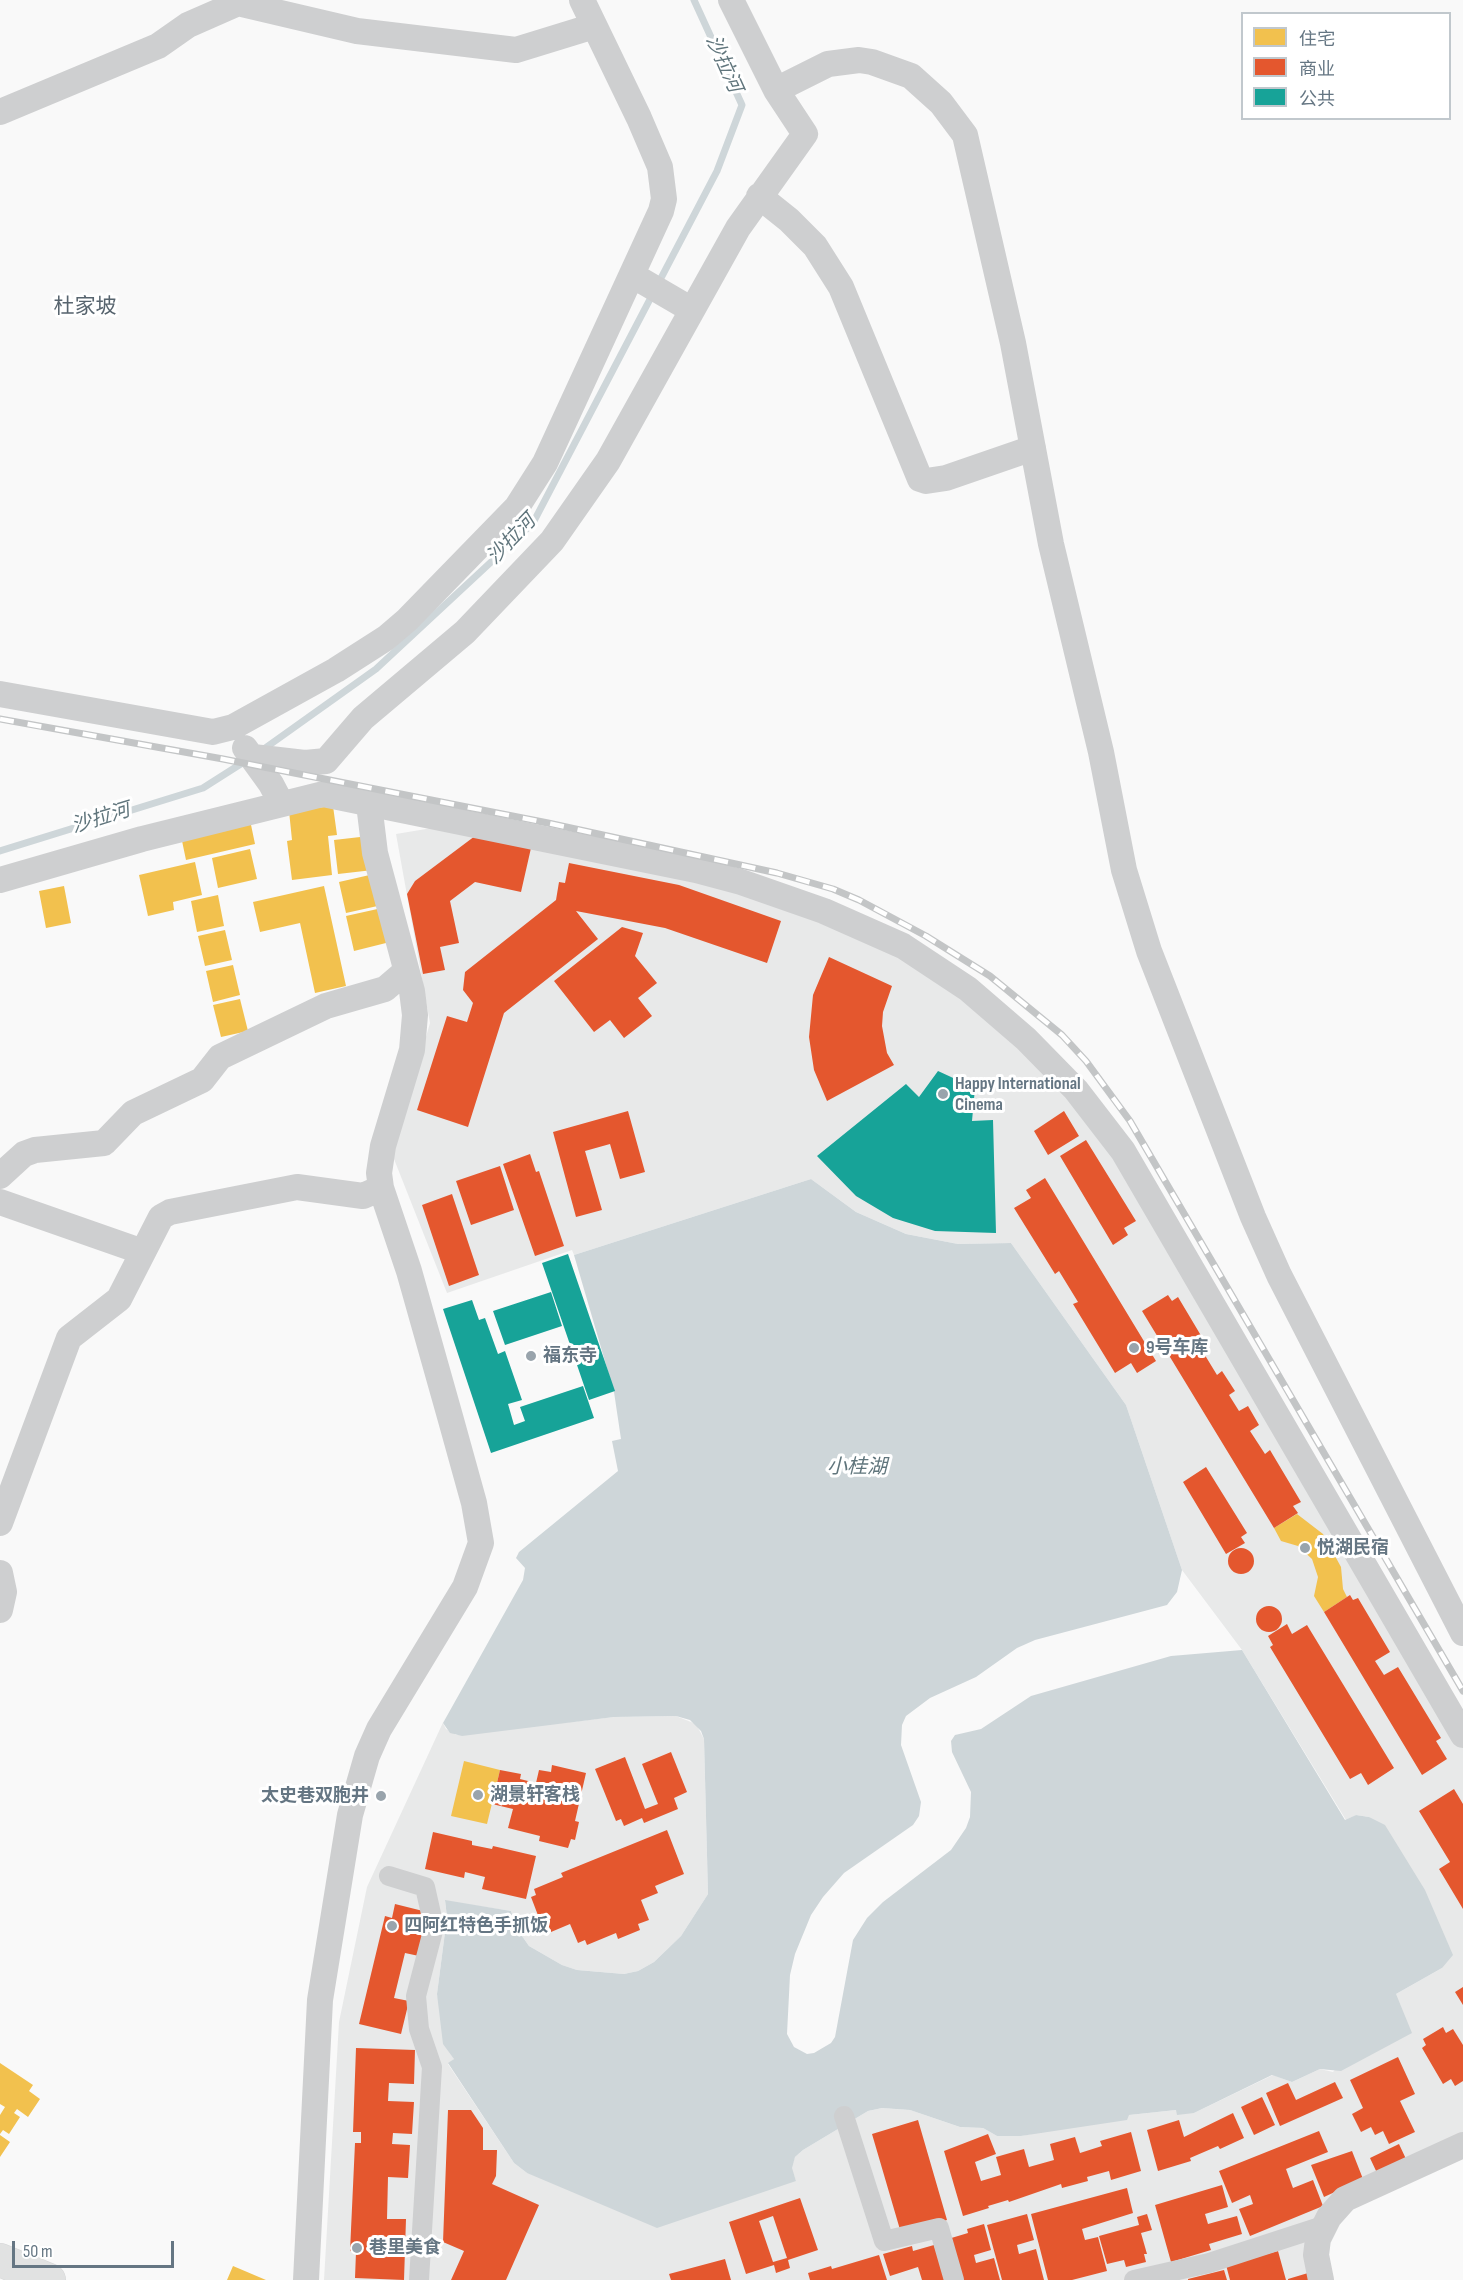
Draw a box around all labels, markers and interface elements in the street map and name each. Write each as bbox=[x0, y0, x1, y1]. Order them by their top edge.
legend bbox=[1241, 12, 1451, 120]
text: 住宅 bbox=[1299, 29, 1335, 50]
water label: 沙拉河 bbox=[700, 32, 746, 96]
text: 商业 bbox=[1299, 59, 1335, 80]
text: 公共 bbox=[1299, 89, 1335, 110]
district label: 杜家坡 bbox=[54, 295, 116, 321]
water label: 沙拉河 bbox=[483, 510, 541, 570]
water label: 沙拉河 bbox=[69, 799, 133, 839]
place label: Happy International Cinema bbox=[955, 1073, 1081, 1116]
marker: Happy International Cinema bbox=[936, 1087, 950, 1101]
place label: 9号车库 bbox=[1146, 1337, 1209, 1359]
marker: 9号车库 bbox=[1127, 1341, 1141, 1355]
place label: 福东寺 bbox=[543, 1345, 597, 1367]
marker: 福东寺 bbox=[524, 1349, 538, 1363]
water label: 小桂湖 bbox=[827, 1456, 887, 1480]
place label: 悦湖民宿 bbox=[1317, 1537, 1389, 1559]
marker: 悦湖民宿 bbox=[1298, 1541, 1312, 1555]
place label: 湖景轩客栈 bbox=[490, 1784, 580, 1806]
place label: 太史巷双胞井 bbox=[261, 1785, 369, 1807]
marker: 湖景轩客栈 bbox=[471, 1788, 485, 1802]
marker: 太史巷双胞井 bbox=[374, 1789, 388, 1803]
place label: 四阿红特色手抓饭 bbox=[404, 1915, 548, 1937]
marker: 四阿红特色手抓饭 bbox=[385, 1919, 399, 1933]
scale bar bbox=[15, 2229, 177, 2267]
place label: 巷里美食 bbox=[369, 2237, 441, 2259]
text: 50 m bbox=[23, 2241, 53, 2262]
marker: 巷里美食 bbox=[350, 2241, 364, 2255]

